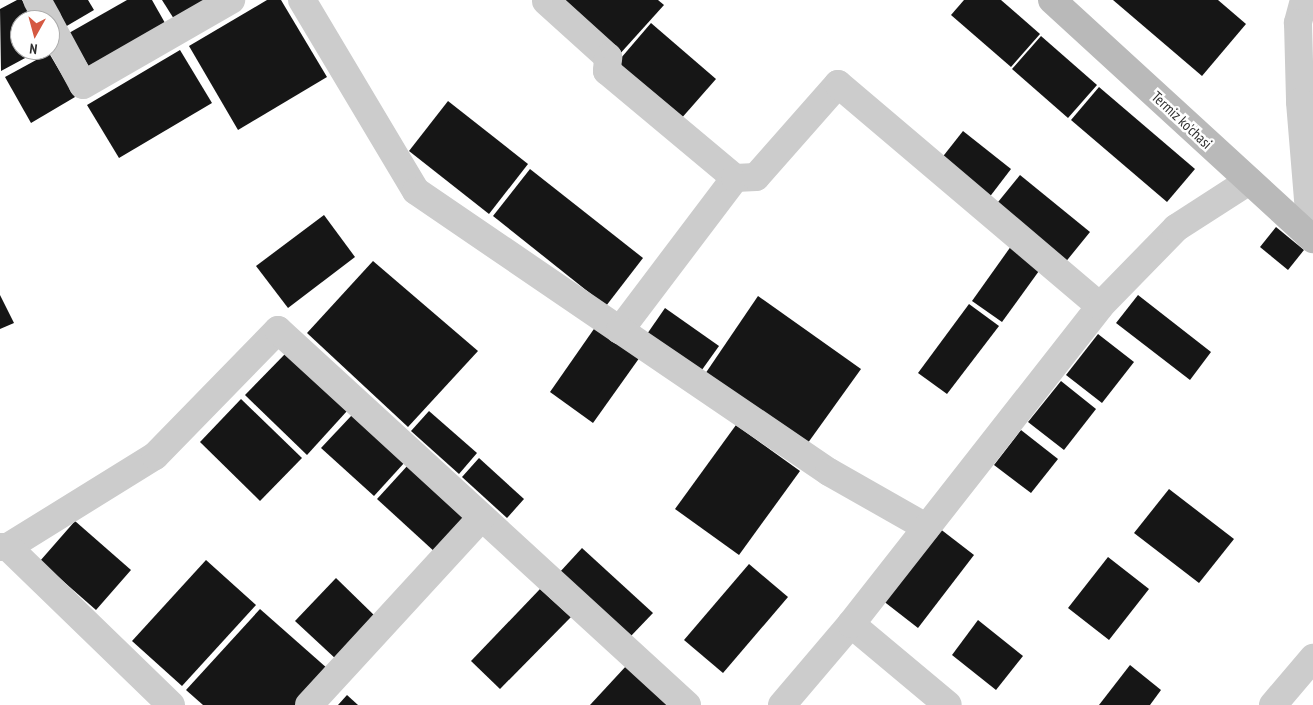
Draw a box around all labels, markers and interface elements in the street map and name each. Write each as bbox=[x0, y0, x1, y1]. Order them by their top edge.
north arrow bbox=[10, 10, 60, 60]
text: N bbox=[28, 40, 38, 58]
street label: Termiz ko'chasi bbox=[1148, 87, 1216, 153]

